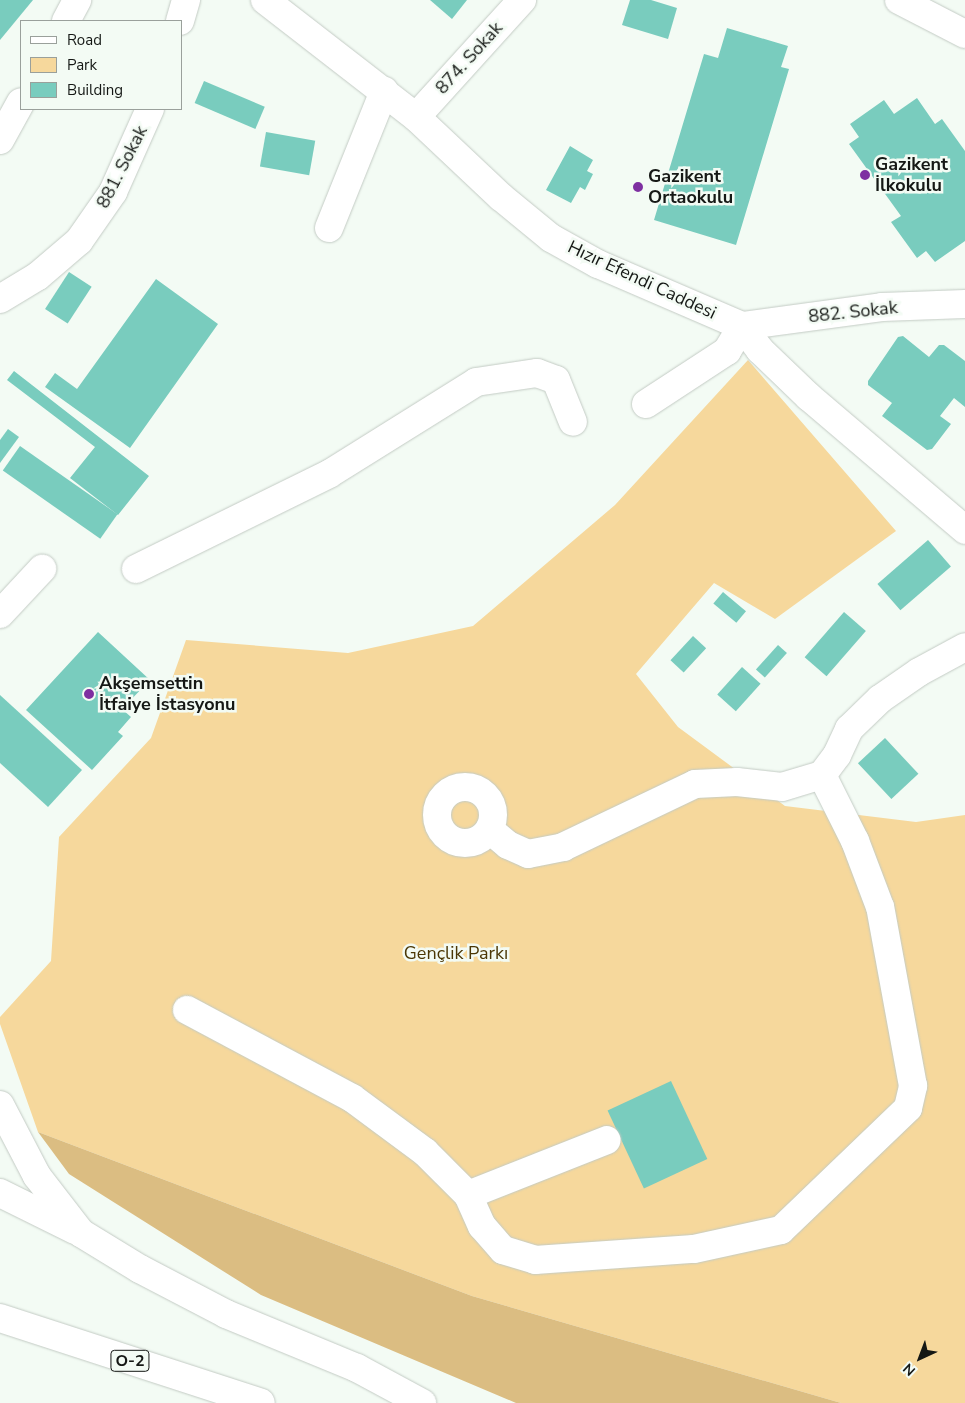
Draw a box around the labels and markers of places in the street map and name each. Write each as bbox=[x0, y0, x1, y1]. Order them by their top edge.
place label: Gazikent İlkokulu bbox=[875, 154, 948, 196]
place label: Gazikent Ortaokulu bbox=[648, 166, 733, 208]
marker: Gazikent İlkokulu bbox=[859, 169, 871, 181]
marker: Gazikent Ortaokulu bbox=[632, 181, 644, 193]
place label: Akşemsettin İtfaiye İstasyonu bbox=[99, 673, 235, 716]
marker: Akşemsettin İtfaiye İstasyonu bbox=[83, 688, 95, 700]

